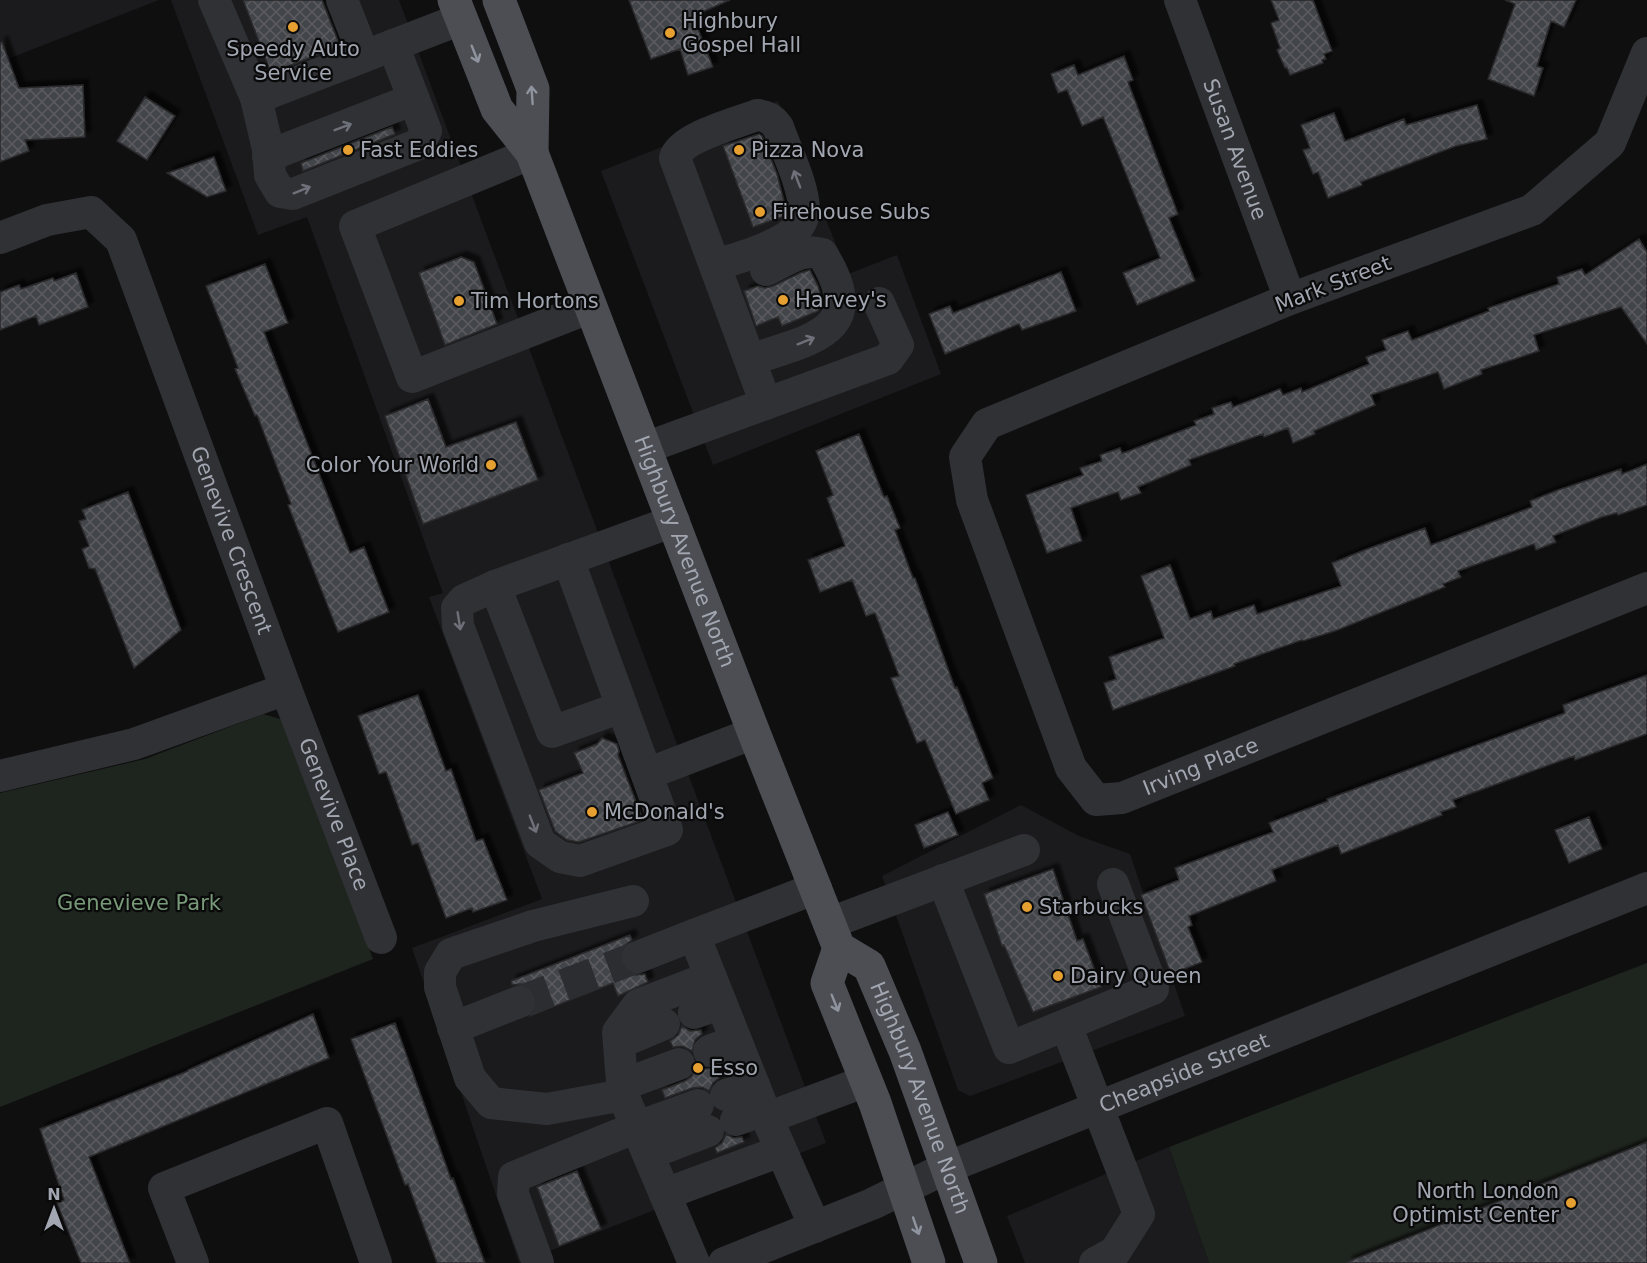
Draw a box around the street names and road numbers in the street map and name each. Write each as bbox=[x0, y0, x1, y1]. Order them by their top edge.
street label: Susan Avenue bbox=[1198, 75, 1272, 223]
street label: Mark Street bbox=[1272, 251, 1394, 317]
street label: Highbury Avenue North bbox=[629, 432, 740, 671]
street label: Genevive Crescent bbox=[186, 443, 277, 638]
street label: Irving Place bbox=[1139, 733, 1262, 800]
street label: Genevive Place bbox=[294, 734, 374, 894]
street label: Highbury Avenue North bbox=[865, 978, 974, 1217]
street label: Cheapside Street bbox=[1096, 1028, 1272, 1118]

